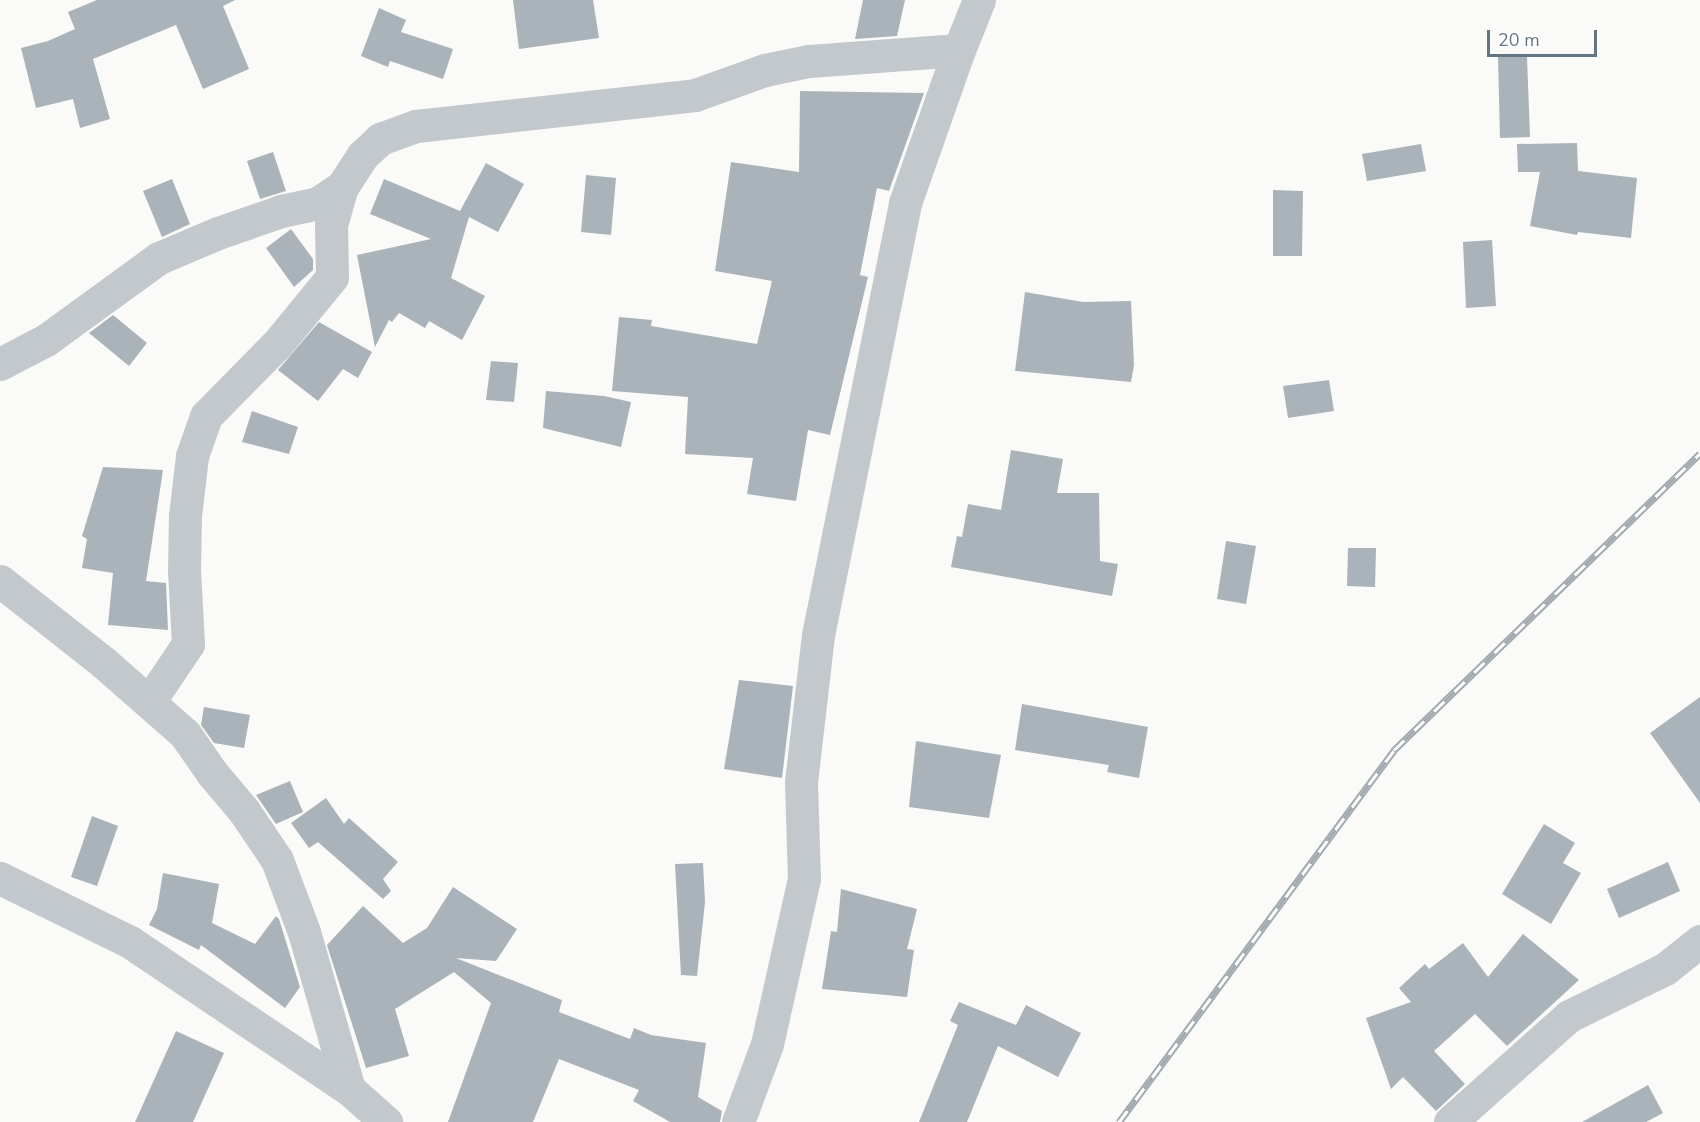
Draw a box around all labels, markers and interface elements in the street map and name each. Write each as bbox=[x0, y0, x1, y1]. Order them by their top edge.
scale bar bbox=[1490, 18, 1600, 56]
text: 20 m bbox=[1498, 28, 1540, 52]

